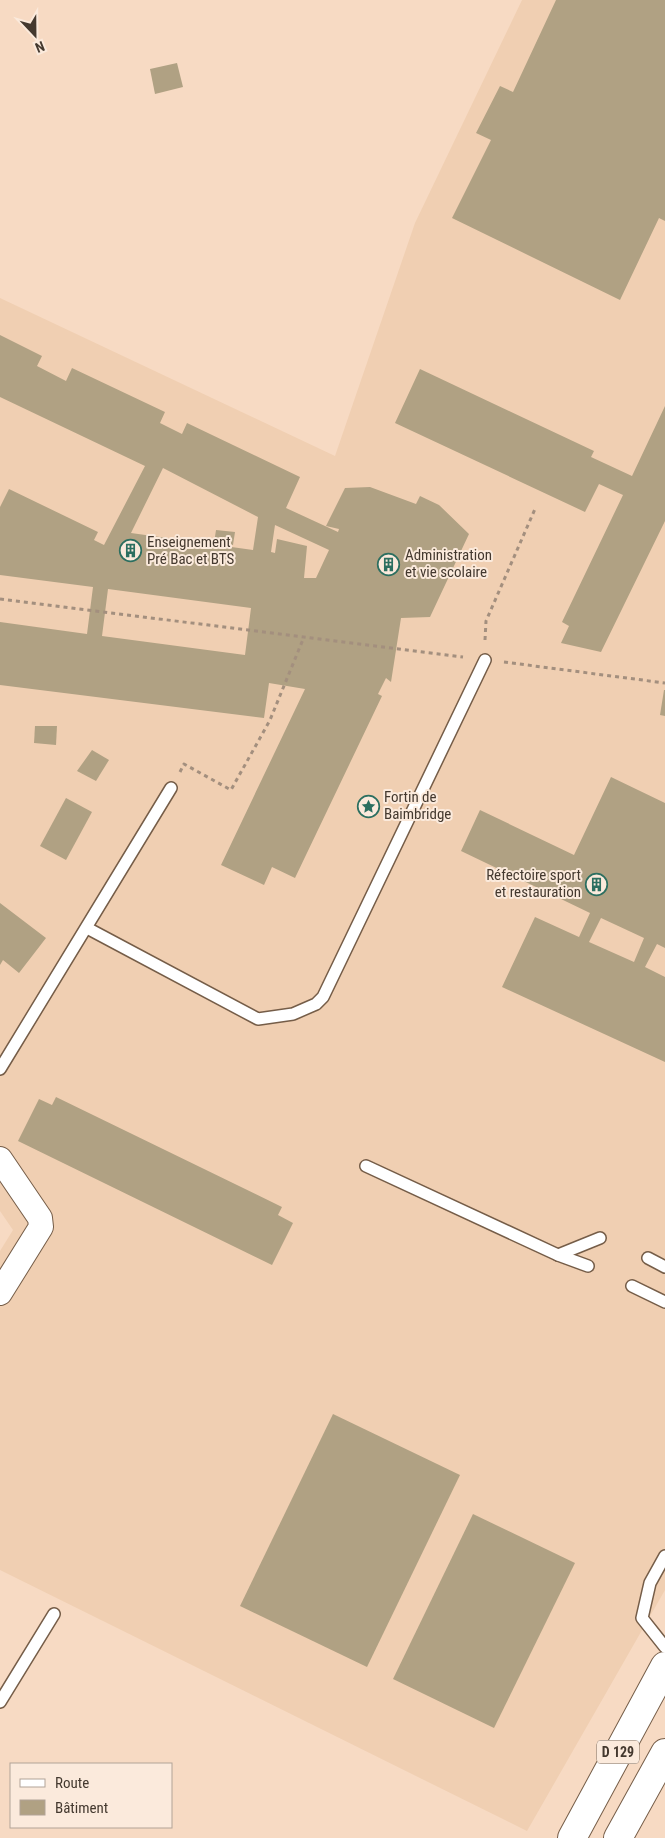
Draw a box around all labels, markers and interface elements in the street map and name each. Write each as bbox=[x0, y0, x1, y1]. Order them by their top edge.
north arrow bbox=[10, 10, 60, 60]
text: N bbox=[33, 38, 47, 56]
place label: Enseignement Pré Bac et BTS bbox=[147, 533, 235, 568]
building icon: Enseignement Pré Bac et BTS bbox=[119, 539, 143, 563]
place label: Administration et vie scolaire bbox=[405, 546, 492, 581]
building icon: Administration et vie scolaire bbox=[377, 552, 401, 576]
place label: Fortin de Baimbridge bbox=[384, 788, 451, 823]
place icon: Fortin de Baimbridge bbox=[356, 794, 380, 818]
place label: Réfectoire sport et restauration bbox=[486, 866, 581, 901]
building icon: Réfectoire sport et restauration bbox=[585, 872, 609, 896]
road number: D 129 bbox=[597, 1740, 639, 1764]
legend bbox=[10, 1763, 172, 1828]
text: Route bbox=[55, 1774, 89, 1792]
text: Bâtiment bbox=[55, 1799, 108, 1817]

